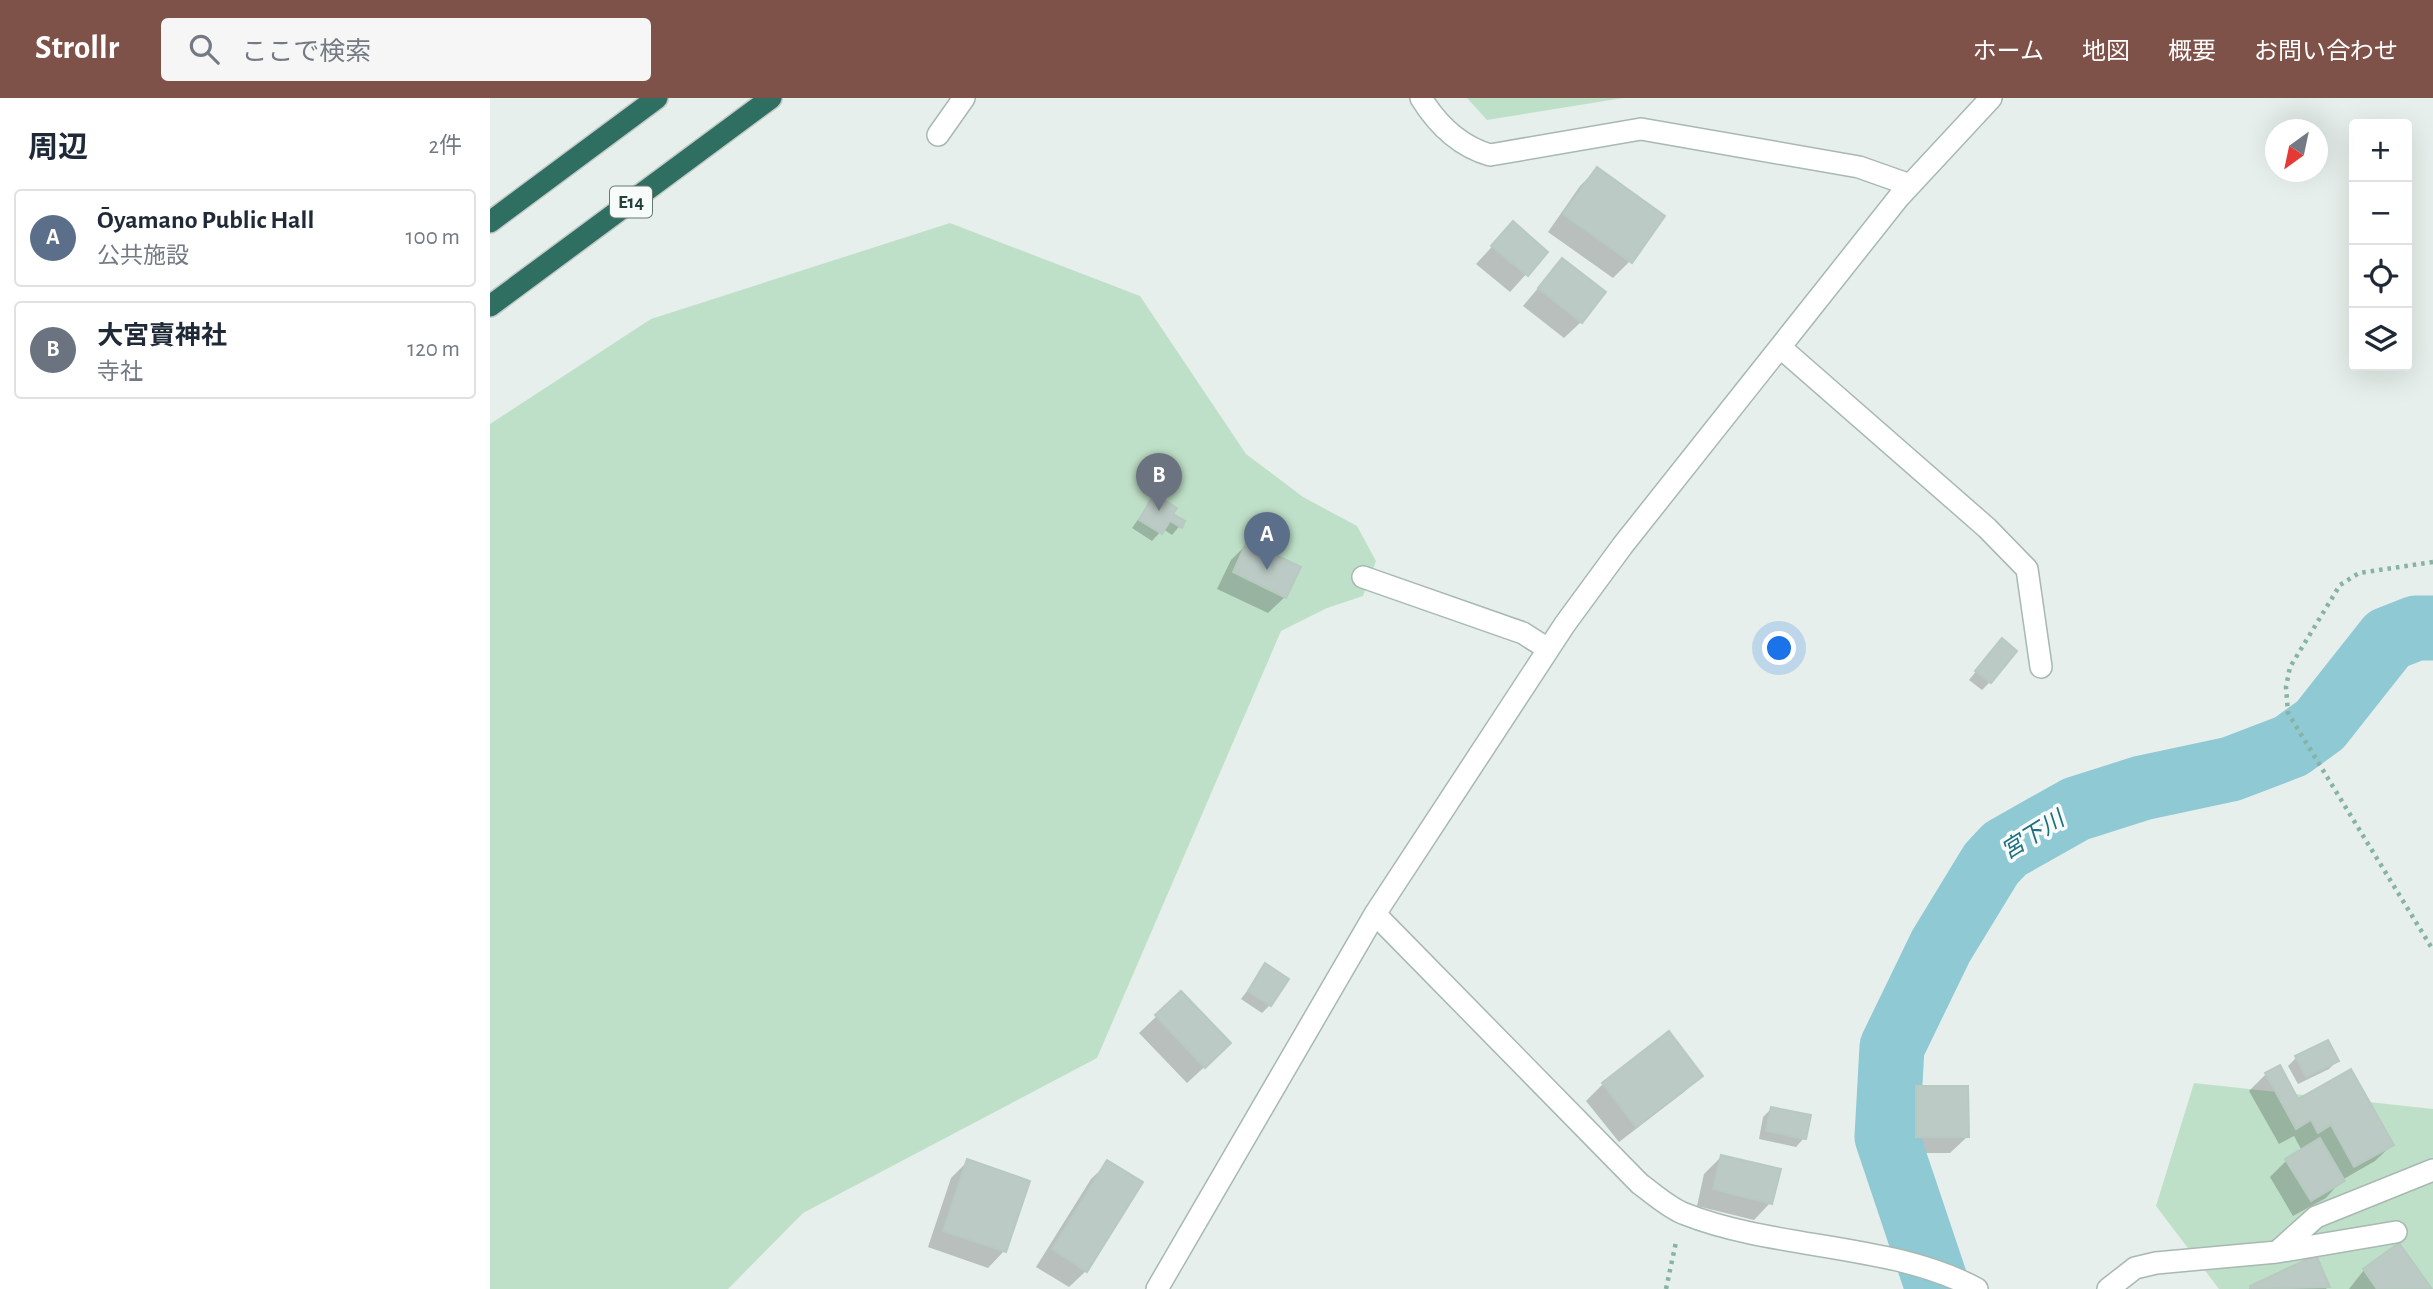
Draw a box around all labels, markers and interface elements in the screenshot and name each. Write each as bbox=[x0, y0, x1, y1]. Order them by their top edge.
search box bbox=[161, 18, 651, 81]
icon: search bbox=[185, 30, 223, 68]
text: Strollr bbox=[35, 32, 119, 65]
text: ここで検索 bbox=[241, 39, 371, 65]
text: ホーム bbox=[1973, 40, 2044, 64]
text: 地図 bbox=[2082, 40, 2130, 64]
text: 概要 bbox=[2168, 40, 2216, 64]
text: お問い合わせ bbox=[2254, 40, 2398, 64]
north arrow bbox=[2265, 119, 2328, 182]
map controls bbox=[2349, 119, 2412, 371]
button: + bbox=[2349, 119, 2412, 182]
text: 周辺 bbox=[28, 133, 88, 163]
text: 2件 bbox=[429, 135, 462, 158]
button: − bbox=[2349, 182, 2412, 245]
road number: E14 bbox=[610, 186, 652, 218]
text: Ōyamano Public Hall bbox=[97, 207, 314, 233]
text: A bbox=[46, 226, 60, 249]
text: 100 m bbox=[406, 226, 460, 249]
text: 公共施設 bbox=[97, 245, 189, 268]
button: locate bbox=[2349, 245, 2412, 308]
button: layers bbox=[2349, 308, 2412, 371]
text: 大宮賣神社 bbox=[97, 323, 227, 349]
text: B bbox=[46, 338, 60, 361]
text: 120 m bbox=[407, 338, 460, 361]
text: 寺社 bbox=[97, 361, 143, 384]
pin: B bbox=[1136, 453, 1182, 511]
pin: A bbox=[1244, 512, 1290, 570]
your location bbox=[1762, 631, 1796, 665]
water label: 宮下川 bbox=[1997, 805, 2071, 864]

